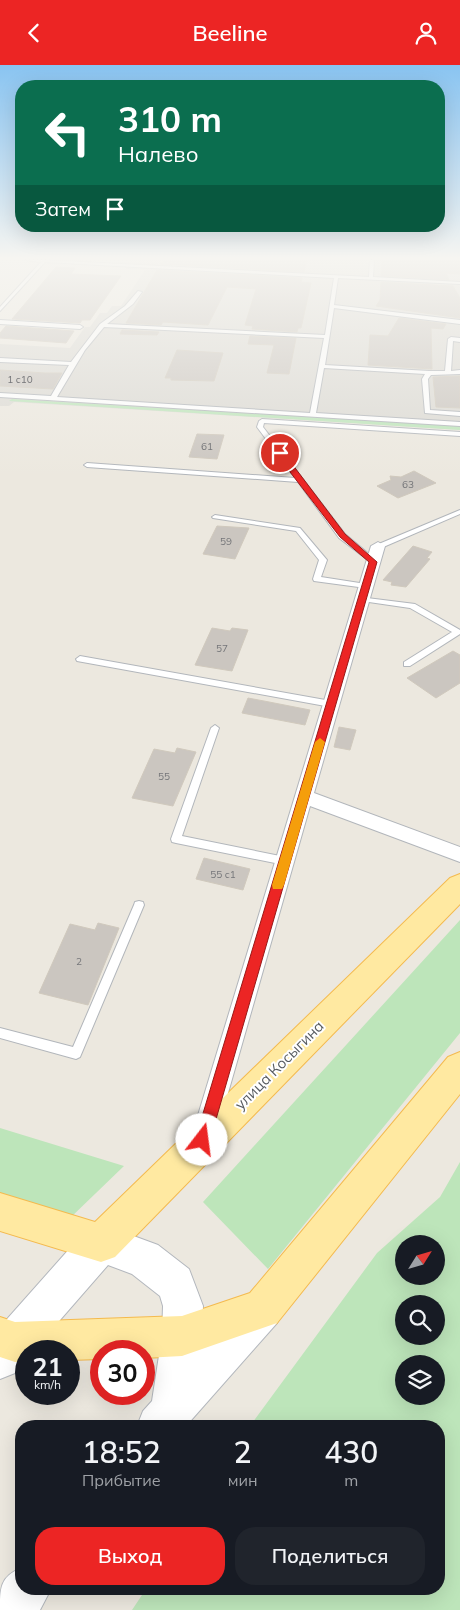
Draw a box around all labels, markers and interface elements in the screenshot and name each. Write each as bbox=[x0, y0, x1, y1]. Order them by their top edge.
icon: back bbox=[20, 19, 48, 47]
text: Beeline bbox=[192, 19, 268, 47]
icon: person bbox=[412, 19, 440, 47]
text: 310 m bbox=[118, 97, 222, 141]
icon: left bbox=[35, 100, 100, 165]
text: Налево bbox=[118, 140, 198, 168]
icon: arrive bbox=[101, 195, 129, 223]
text: Затем bbox=[35, 197, 91, 221]
house number: 1 с10 bbox=[7, 373, 33, 386]
pin bbox=[259, 432, 301, 474]
icon: arrive bbox=[266, 439, 294, 467]
house number: 61 bbox=[201, 440, 213, 453]
house number: 63 bbox=[402, 478, 414, 491]
house number: 59 bbox=[220, 535, 232, 548]
house number: 57 bbox=[216, 642, 228, 655]
house number: 55 bbox=[158, 770, 170, 783]
house number: 55 с1 bbox=[210, 868, 236, 881]
house number: 2 bbox=[76, 955, 82, 968]
street label: улица Косыгина bbox=[230, 1016, 328, 1114]
position arrow bbox=[175, 1113, 227, 1165]
north arrow bbox=[395, 1235, 445, 1285]
map controls bbox=[395, 1235, 445, 1405]
button: search bbox=[395, 1295, 445, 1345]
speed limit sign: 30 bbox=[90, 1340, 155, 1405]
text: 21 bbox=[32, 1351, 63, 1382]
button: layers bbox=[395, 1355, 445, 1405]
text: km/h bbox=[34, 1377, 61, 1392]
text: 18:52 bbox=[82, 1433, 161, 1471]
text: 2 bbox=[234, 1433, 252, 1471]
text: 430 bbox=[324, 1433, 378, 1471]
text: Прибытие bbox=[82, 1470, 161, 1490]
text: мин bbox=[228, 1470, 257, 1490]
text: m bbox=[344, 1470, 358, 1490]
button: Выход bbox=[35, 1527, 225, 1585]
button: Поделиться bbox=[235, 1527, 425, 1585]

